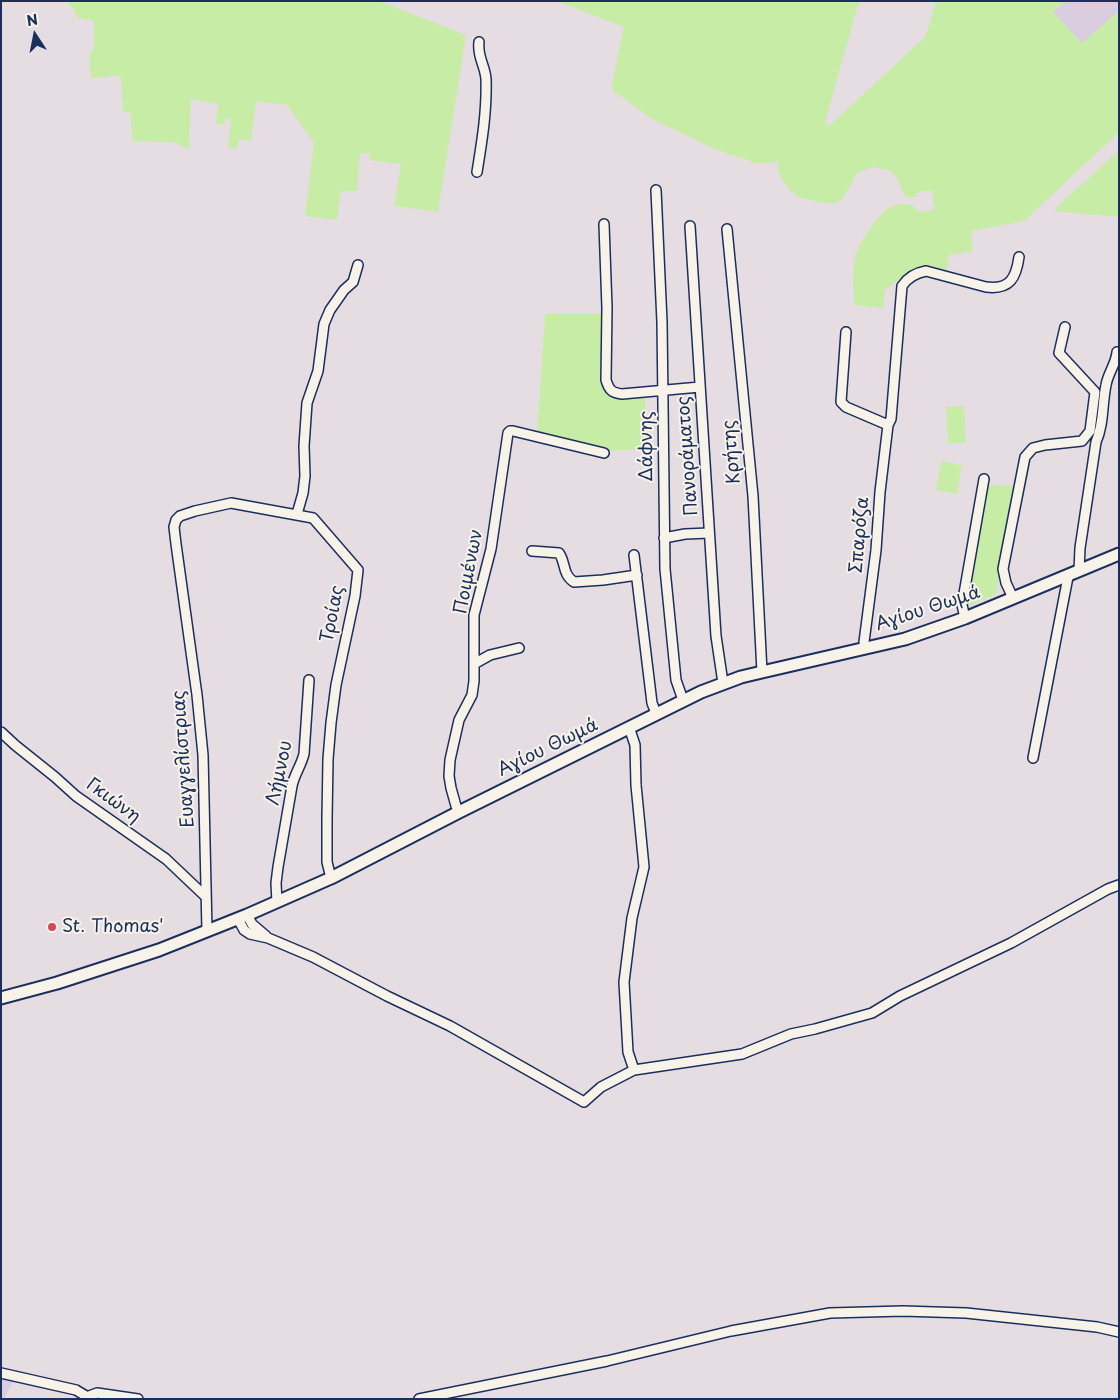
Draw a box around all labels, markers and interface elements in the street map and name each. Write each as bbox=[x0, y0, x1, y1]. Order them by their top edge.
text: N bbox=[25, 8, 39, 31]
north arrow bbox=[10, 10, 60, 60]
street label: Πανοράματος bbox=[673, 395, 703, 517]
street label: Δάφνης bbox=[636, 411, 658, 481]
street label: Κρήτης bbox=[718, 419, 746, 485]
street label: Σπαρόζα bbox=[846, 496, 874, 574]
street label: Ποιμένων bbox=[450, 528, 488, 616]
street label: Αγίου Θωμά bbox=[873, 582, 983, 636]
street label: Τροίας bbox=[317, 584, 349, 644]
street label: Ευαγγελίστριας bbox=[168, 689, 200, 829]
street label: Αγίου Θωμά bbox=[494, 714, 602, 782]
street label: Λήμνου bbox=[263, 739, 297, 807]
street label: Γκιώνη bbox=[82, 774, 144, 828]
place label: St. Thomas' bbox=[62, 916, 164, 938]
marker: St. Thomas' bbox=[46, 921, 58, 933]

